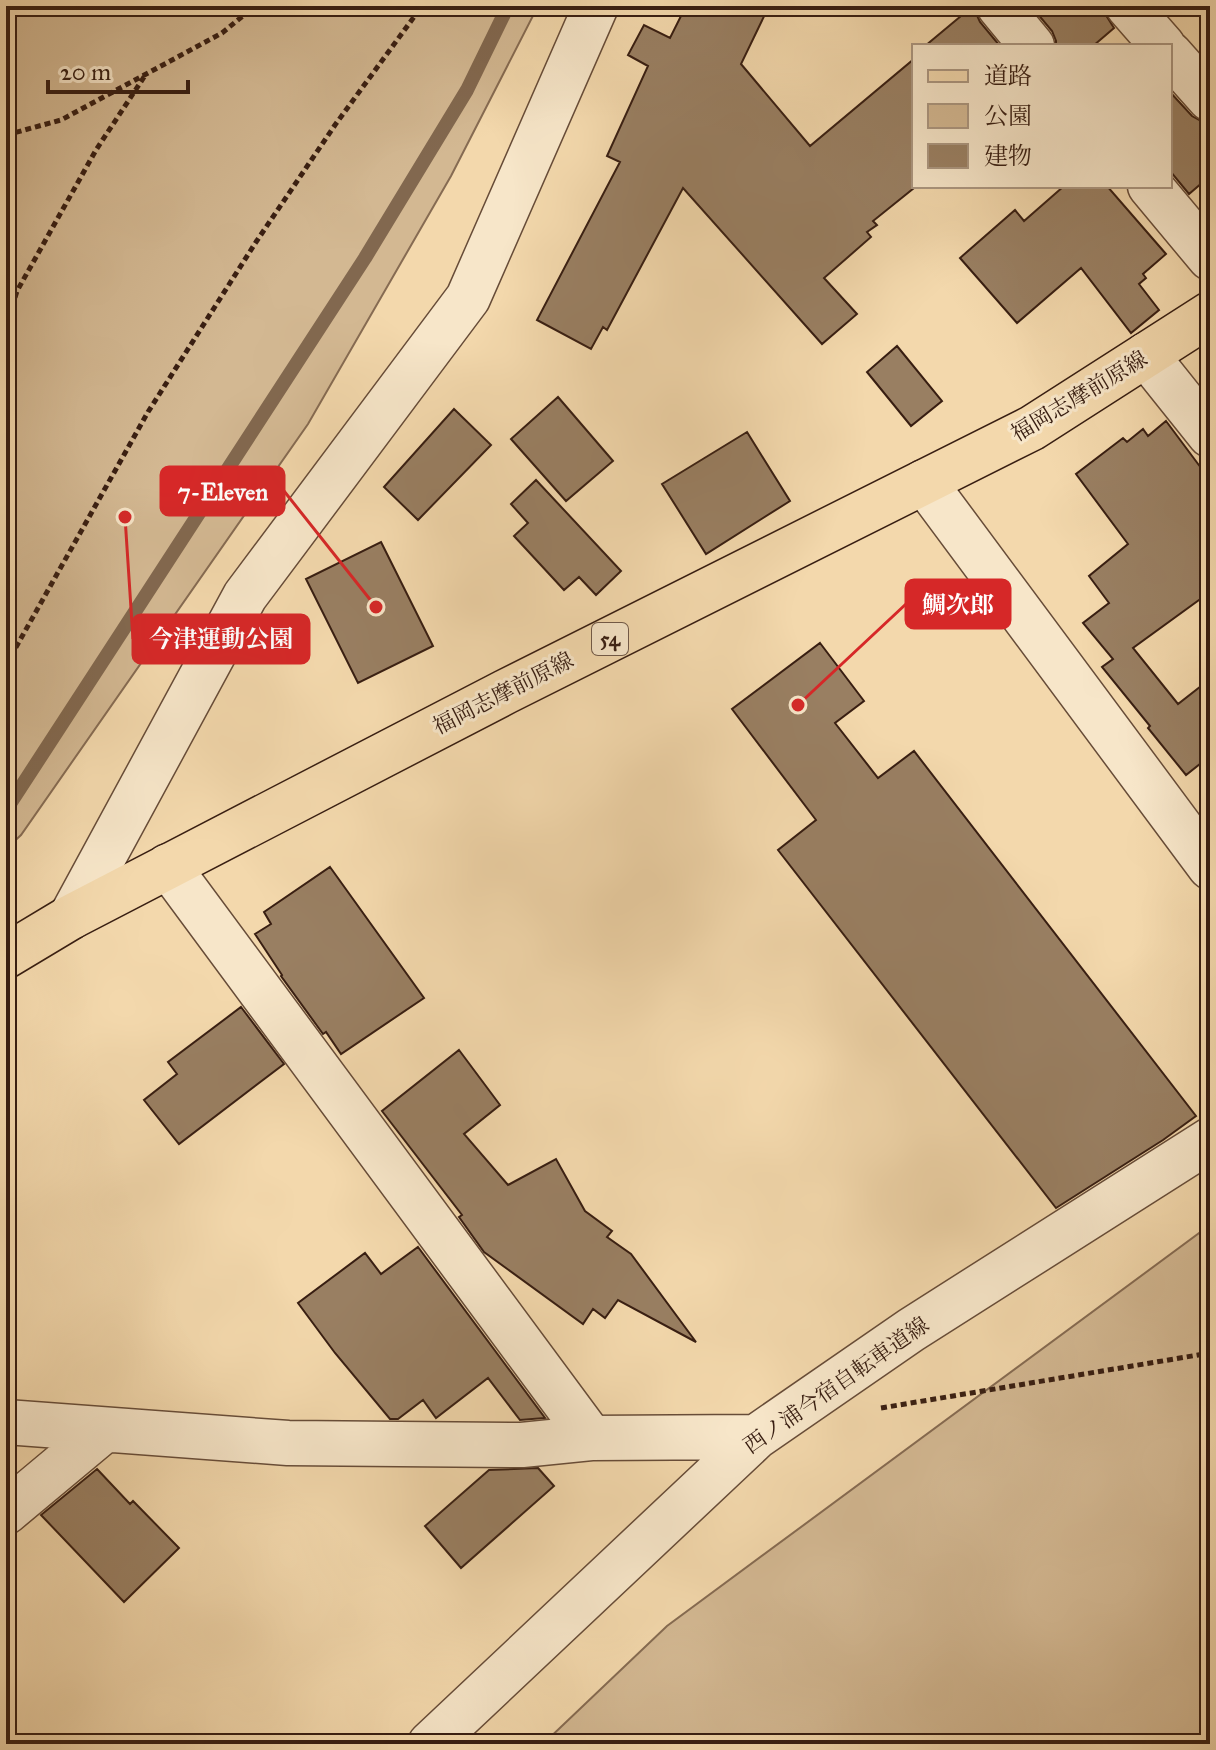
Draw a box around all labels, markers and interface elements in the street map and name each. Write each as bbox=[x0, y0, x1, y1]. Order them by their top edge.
scale bar bbox=[48, 44, 188, 94]
legend bbox=[912, 44, 1172, 188]
text: 20 m bbox=[60, 57, 111, 87]
text: 道路 bbox=[984, 61, 1032, 91]
text: 公園 bbox=[984, 101, 1032, 131]
text: 建物 bbox=[984, 141, 1032, 171]
street label: 福岡志摩前原線 bbox=[1006, 345, 1152, 447]
callout: 7-Eleven bbox=[161, 467, 284, 515]
text: 7-Eleven bbox=[178, 477, 268, 507]
callout: 鯛次郎 bbox=[906, 580, 1010, 628]
text: 鯛次郎 bbox=[922, 590, 994, 620]
callout: 今津運動公園 bbox=[133, 615, 309, 663]
road number: 54 bbox=[592, 623, 628, 655]
text: 今津運動公園 bbox=[149, 624, 293, 654]
street label: 福岡志摩前原線 bbox=[428, 646, 578, 740]
street label: 西ノ浦今宿自転車道線 bbox=[738, 1311, 934, 1459]

